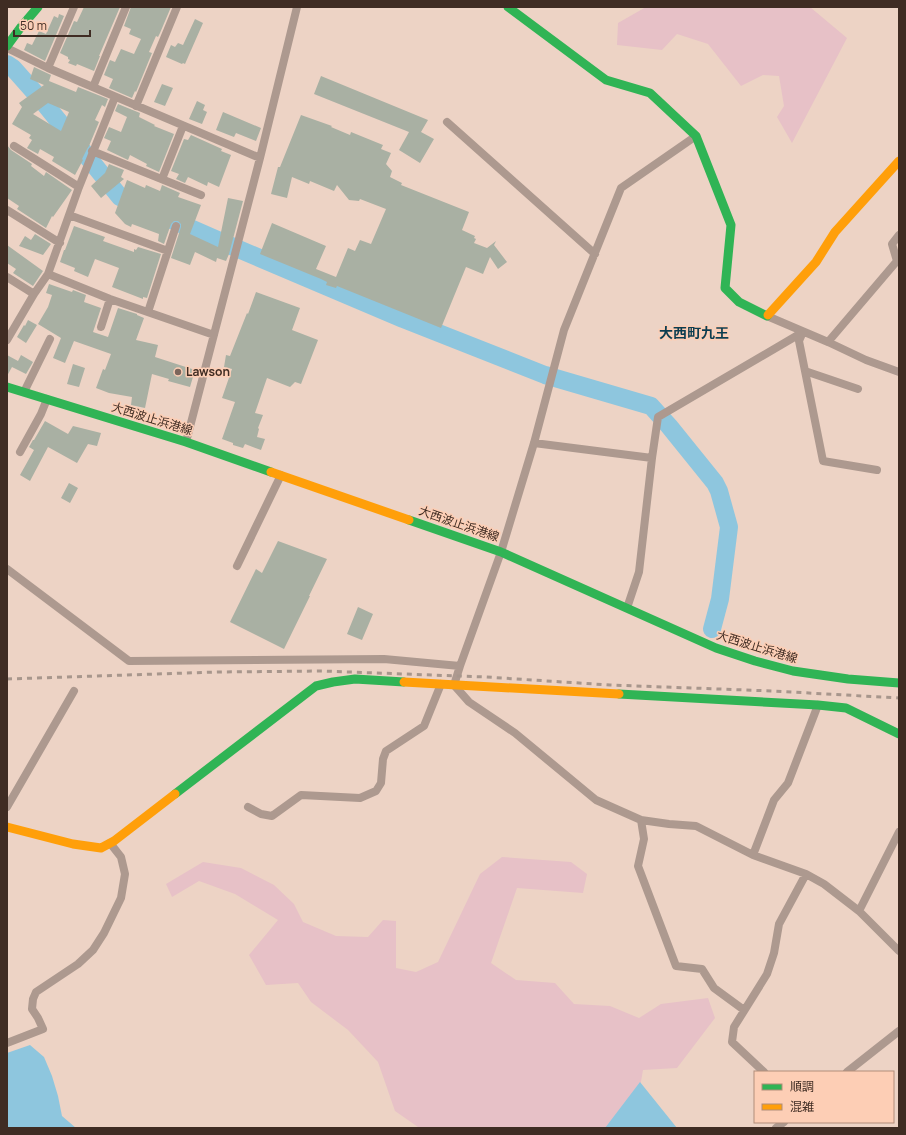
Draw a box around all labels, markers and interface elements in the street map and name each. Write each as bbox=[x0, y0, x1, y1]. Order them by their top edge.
scale bar bbox=[14, 12, 90, 38]
text: 50 m bbox=[20, 17, 47, 34]
district label: 大西町九王 bbox=[659, 323, 729, 342]
place label: Lawson bbox=[186, 363, 230, 380]
marker: Lawson bbox=[173, 367, 183, 377]
street label: 大西波止浜港線 bbox=[109, 398, 195, 439]
street label: 大西波止浜港線 bbox=[417, 502, 502, 545]
street label: 大西波止浜港線 bbox=[714, 626, 800, 667]
legend bbox=[754, 1071, 894, 1123]
text: 順調 bbox=[790, 1078, 814, 1095]
text: 混雑 bbox=[790, 1098, 814, 1115]

